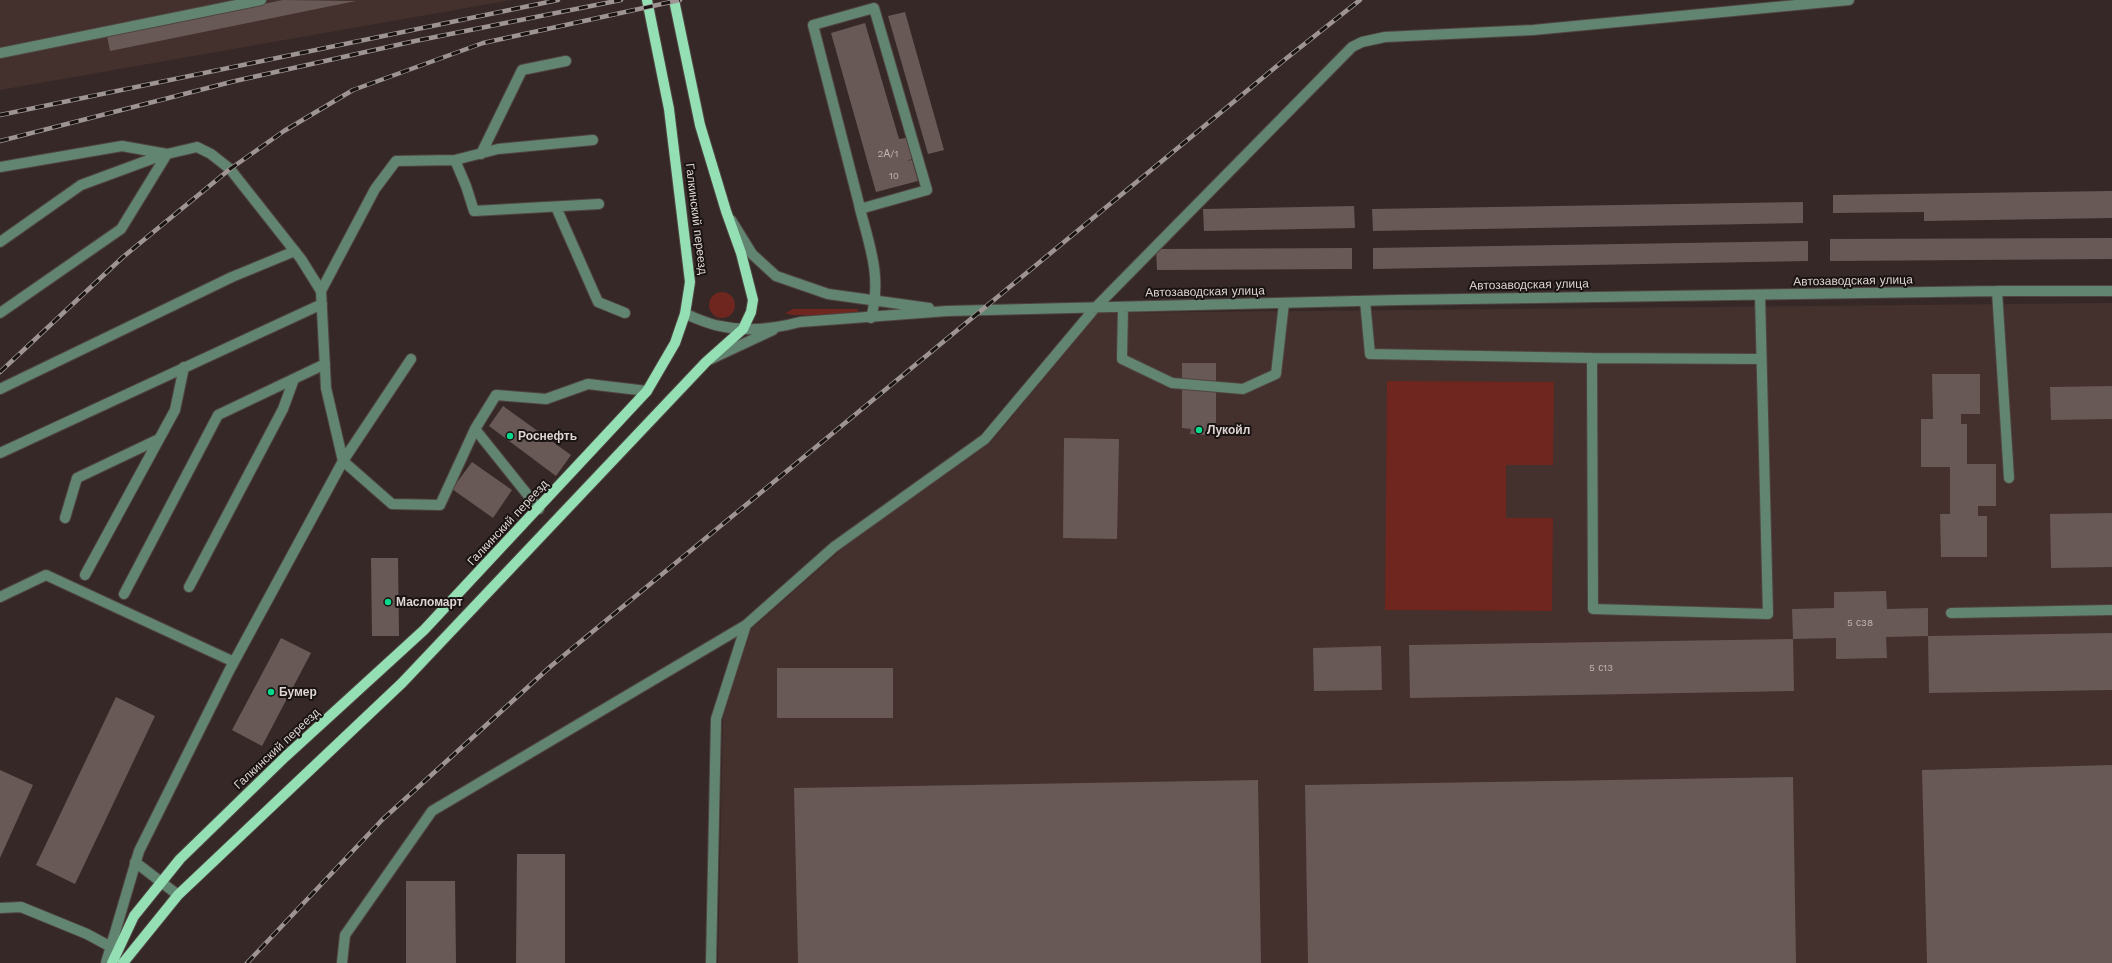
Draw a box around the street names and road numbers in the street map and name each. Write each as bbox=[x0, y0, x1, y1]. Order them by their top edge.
street label: Галкинский переезд bbox=[682, 163, 710, 275]
street label: Автозаводская улица bbox=[1793, 273, 1913, 289]
street label: Автозаводская улица bbox=[1469, 277, 1589, 293]
street label: Автозаводская улица bbox=[1145, 284, 1265, 300]
street label: Галкинский переезд bbox=[465, 477, 551, 569]
street label: Галкинский переезд bbox=[231, 706, 323, 792]

